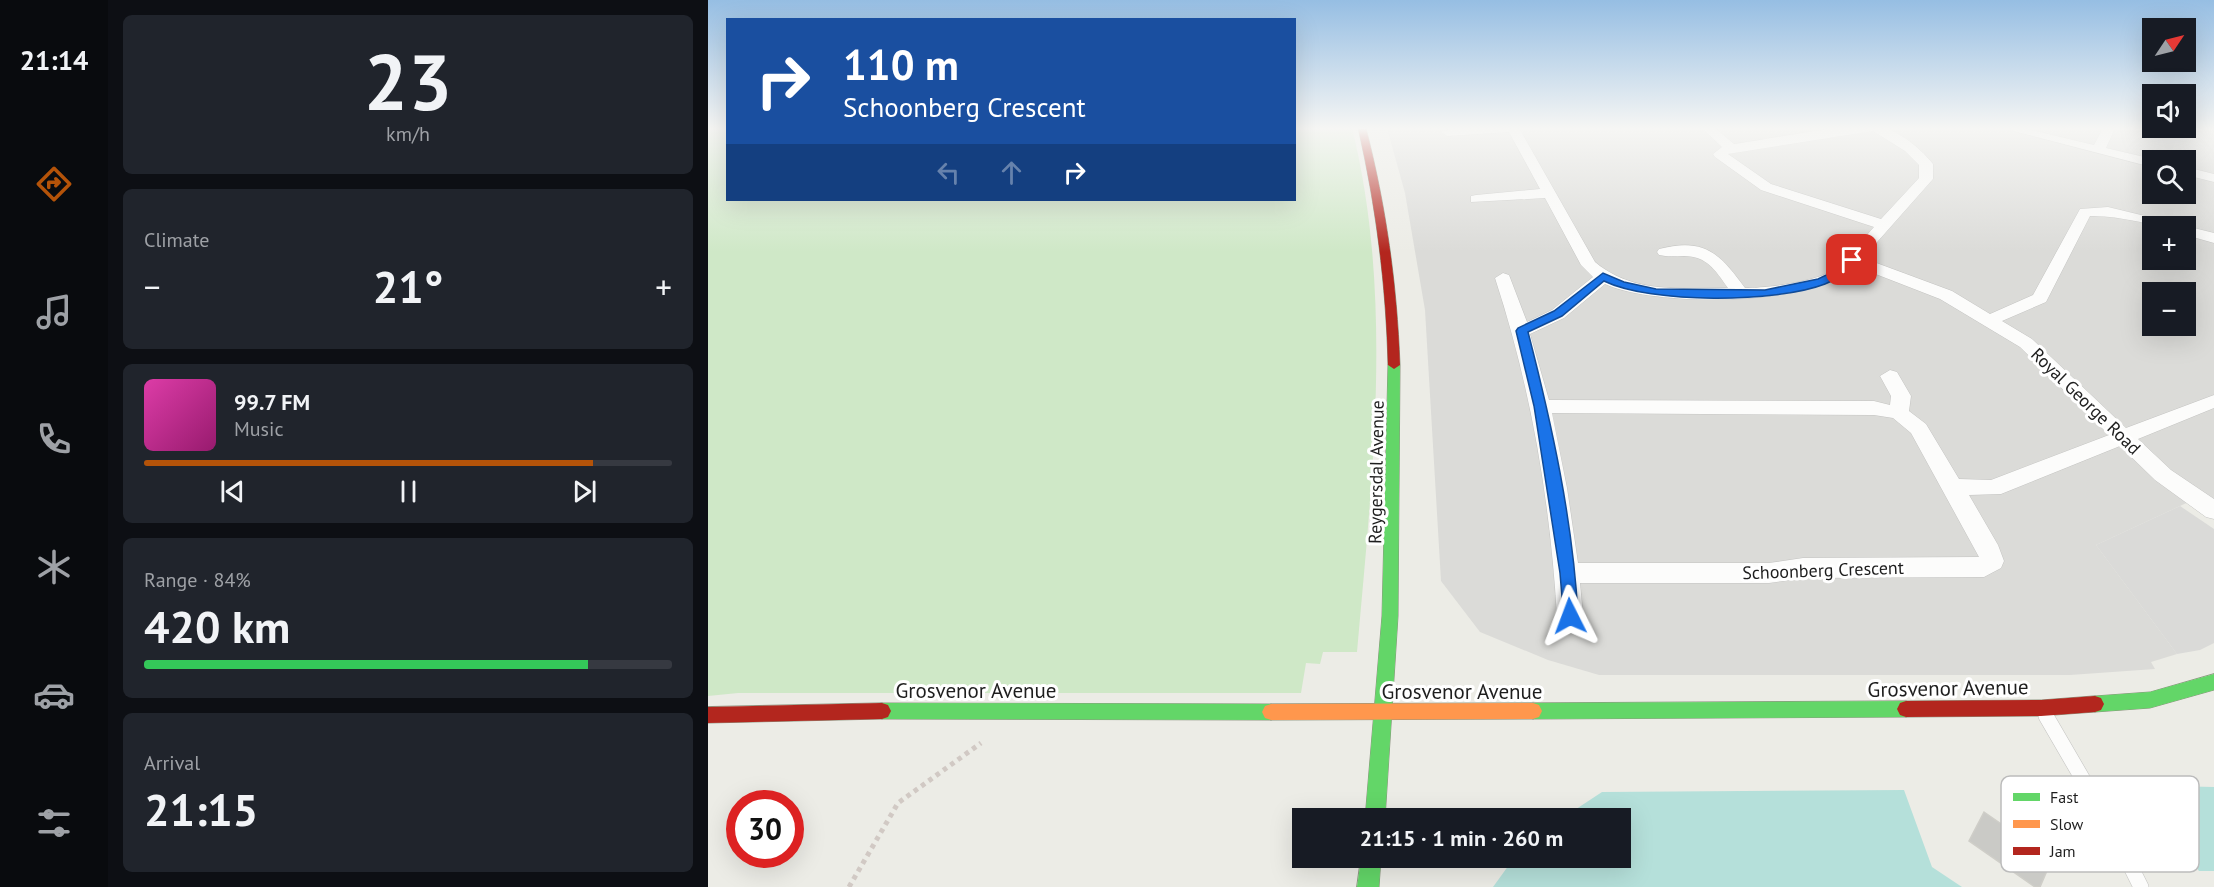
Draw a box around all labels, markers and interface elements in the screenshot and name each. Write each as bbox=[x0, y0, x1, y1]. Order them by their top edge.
north arrow bbox=[2142, 18, 2196, 72]
map controls bbox=[2142, 18, 2196, 336]
text: 23 bbox=[364, 31, 452, 132]
text: 110 m bbox=[843, 37, 959, 92]
icon: right bbox=[744, 42, 822, 120]
text: 21:14 bbox=[20, 43, 88, 77]
button: sound bbox=[2142, 84, 2196, 138]
text: Schoonberg Crescent bbox=[843, 90, 1086, 124]
text: km/h bbox=[386, 121, 430, 147]
button: search bbox=[2142, 150, 2196, 204]
icon: left bbox=[932, 156, 965, 189]
icon: ahead bbox=[995, 156, 1028, 189]
icon: right bbox=[1058, 156, 1091, 189]
icon: directions bbox=[33, 163, 75, 205]
button: + bbox=[2142, 216, 2196, 270]
text: Climate bbox=[144, 227, 210, 253]
pin bbox=[1826, 234, 1877, 285]
icon: arrive bbox=[1835, 243, 1868, 276]
text: 21° bbox=[373, 257, 443, 315]
text: − bbox=[144, 265, 161, 308]
text: + bbox=[655, 265, 672, 308]
button: − bbox=[2142, 282, 2196, 336]
icon: music bbox=[33, 291, 75, 333]
street label: Royal George Road bbox=[2026, 343, 2146, 459]
text: 99.7 FM bbox=[234, 388, 310, 416]
street label: Reygersdal Avenue bbox=[1363, 400, 1389, 544]
text: Music bbox=[234, 416, 283, 442]
icon: phone bbox=[33, 418, 75, 460]
icon: previous bbox=[216, 475, 249, 508]
icon: pause bbox=[392, 475, 425, 508]
icon: next bbox=[568, 475, 601, 508]
icon: climate bbox=[33, 546, 75, 588]
street label: Schoonberg Crescent bbox=[1742, 556, 1904, 584]
text: Range · 84% bbox=[144, 567, 251, 593]
position arrow bbox=[1538, 584, 1602, 648]
text: 420 km bbox=[144, 597, 290, 655]
street label: Grosvenor Avenue bbox=[1867, 673, 2029, 703]
icon: car bbox=[33, 674, 75, 716]
street label: Grosvenor Avenue bbox=[895, 677, 1057, 704]
street label: Grosvenor Avenue bbox=[1381, 678, 1543, 705]
text: Arrival bbox=[144, 750, 200, 776]
legend bbox=[2001, 776, 2199, 872]
text: 21:15 bbox=[144, 780, 258, 838]
text: Fast bbox=[2050, 787, 2079, 807]
speed limit sign: 30 bbox=[726, 790, 804, 868]
icon: filters bbox=[33, 802, 75, 844]
text: Slow bbox=[2050, 814, 2084, 834]
text: 21:15 · 1 min · 260 m bbox=[1360, 824, 1563, 852]
text: Jam bbox=[2049, 841, 2076, 861]

